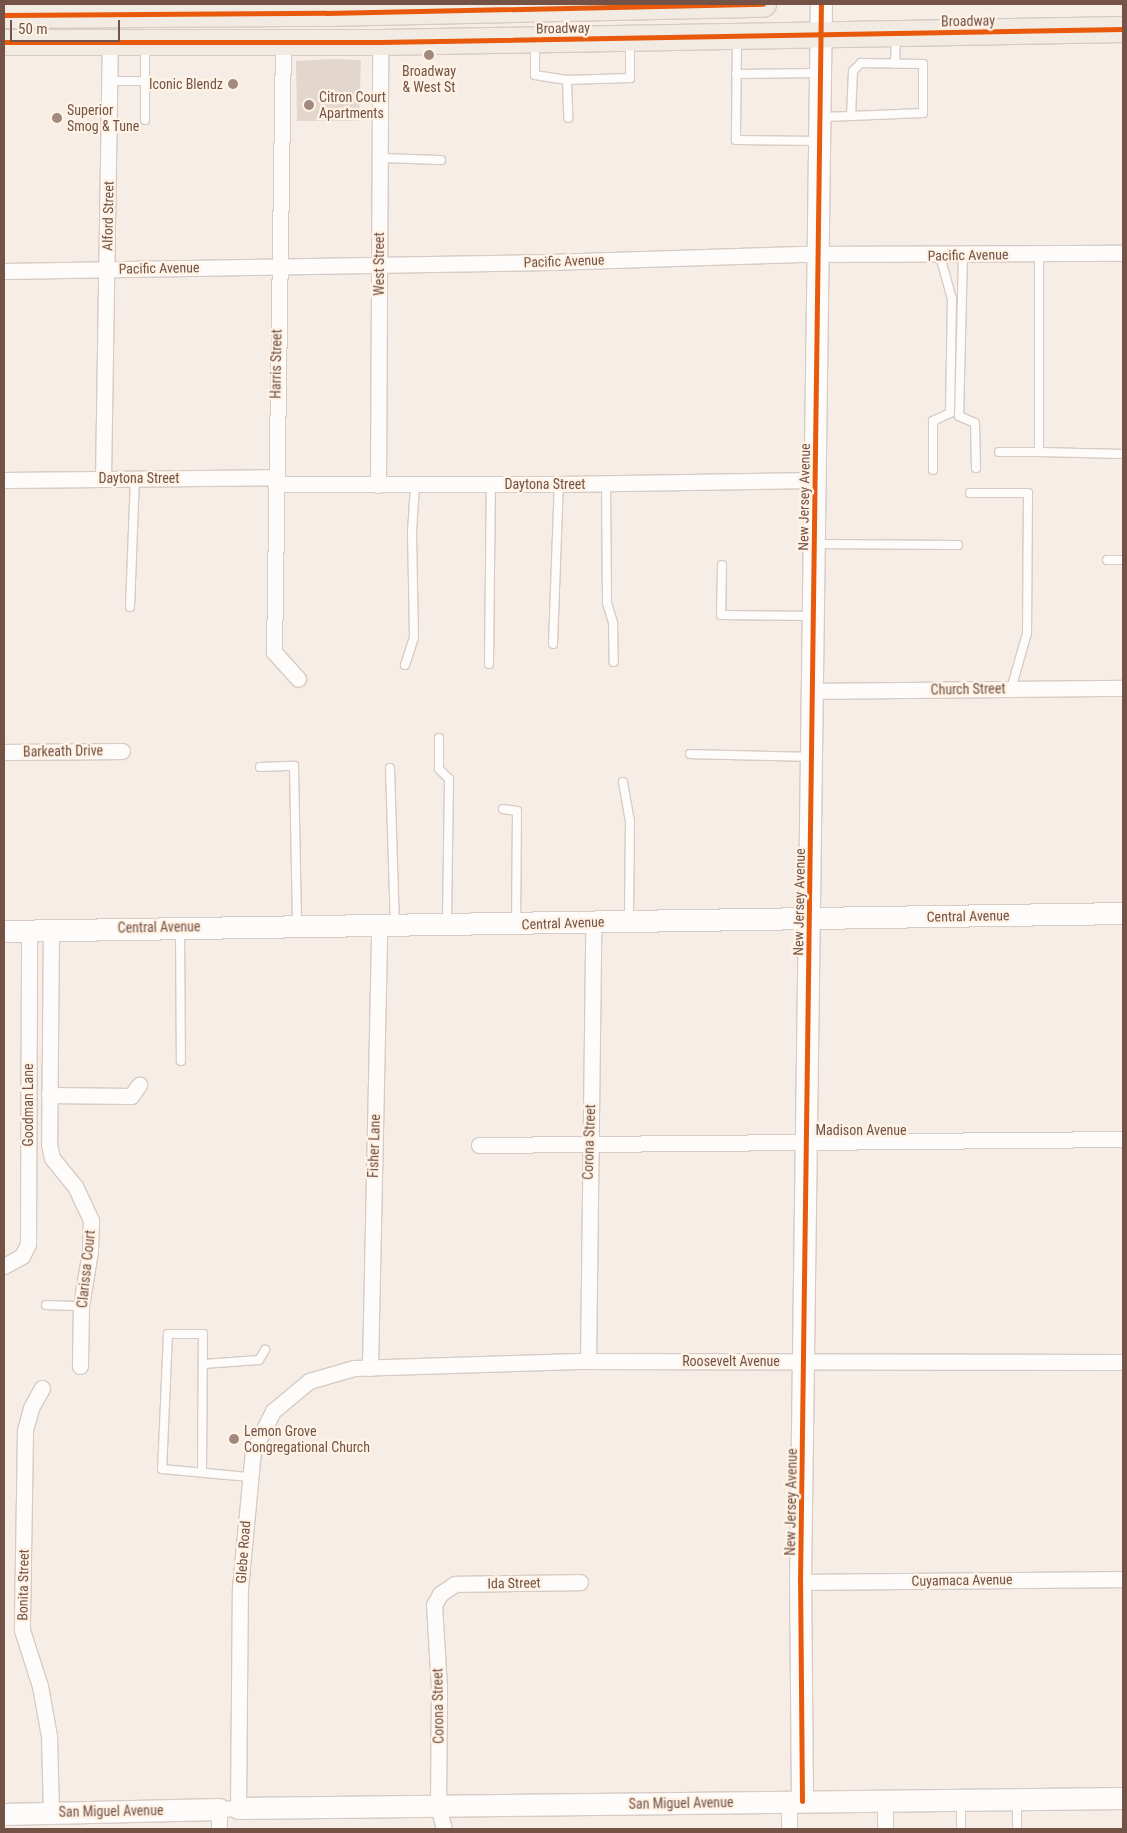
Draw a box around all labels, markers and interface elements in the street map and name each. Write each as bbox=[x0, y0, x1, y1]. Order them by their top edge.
scale bar bbox=[12, 10, 122, 42]
street label: Broadway bbox=[941, 12, 995, 30]
street label: Broadway bbox=[536, 19, 590, 37]
text: 50 m bbox=[18, 20, 48, 38]
marker: Broadway & West St bbox=[423, 49, 435, 61]
place label: Broadway & West St bbox=[402, 63, 456, 95]
place label: Iconic Blendz bbox=[149, 76, 223, 92]
marker: Iconic Blendz bbox=[227, 78, 239, 90]
place label: Citron Court Apartments bbox=[319, 89, 386, 121]
marker: Citron Court Apartments bbox=[303, 99, 315, 111]
place label: Superior Smog & Tune bbox=[67, 102, 140, 134]
marker: Superior Smog & Tune bbox=[51, 112, 63, 124]
street label: Alford Street bbox=[99, 181, 117, 251]
street label: West Street bbox=[371, 232, 387, 296]
street label: Pacific Avenue bbox=[927, 246, 1009, 264]
street label: Pacific Avenue bbox=[523, 251, 605, 271]
street label: Pacific Avenue bbox=[118, 259, 200, 277]
street label: Harris Street bbox=[267, 329, 285, 399]
street label: New Jersey Avenue bbox=[795, 443, 813, 551]
street label: Daytona Street bbox=[99, 470, 179, 486]
street label: Daytona Street bbox=[505, 476, 585, 492]
street label: Church Street bbox=[930, 680, 1006, 698]
street label: Barkeath Drive bbox=[23, 742, 103, 760]
street label: New Jersey Avenue bbox=[790, 848, 808, 956]
street label: Central Avenue bbox=[926, 907, 1010, 925]
street label: Central Avenue bbox=[521, 913, 605, 933]
street label: Central Avenue bbox=[117, 918, 201, 936]
street label: Goodman Lane bbox=[20, 1063, 36, 1147]
street label: Corona Street bbox=[579, 1104, 599, 1180]
street label: Fisher Lane bbox=[364, 1114, 384, 1178]
street label: Madison Avenue bbox=[815, 1122, 907, 1138]
street label: Clarissa Court bbox=[74, 1229, 98, 1309]
street label: Roosevelt Avenue bbox=[682, 1353, 780, 1369]
place label: Lemon Grove Congregational Church bbox=[244, 1423, 370, 1455]
marker: Lemon Grove Congregational Church bbox=[228, 1433, 240, 1445]
street label: New Jersey Avenue bbox=[782, 1448, 800, 1556]
street label: Glebe Road bbox=[232, 1520, 254, 1584]
street label: Bonita Street bbox=[14, 1549, 32, 1621]
street label: Cuyamaca Avenue bbox=[911, 1571, 1013, 1589]
street label: Ida Street bbox=[487, 1574, 541, 1592]
street label: Corona Street bbox=[429, 1668, 447, 1744]
street label: San Miguel Avenue bbox=[629, 1794, 733, 1812]
street label: San Miguel Avenue bbox=[59, 1802, 163, 1820]

